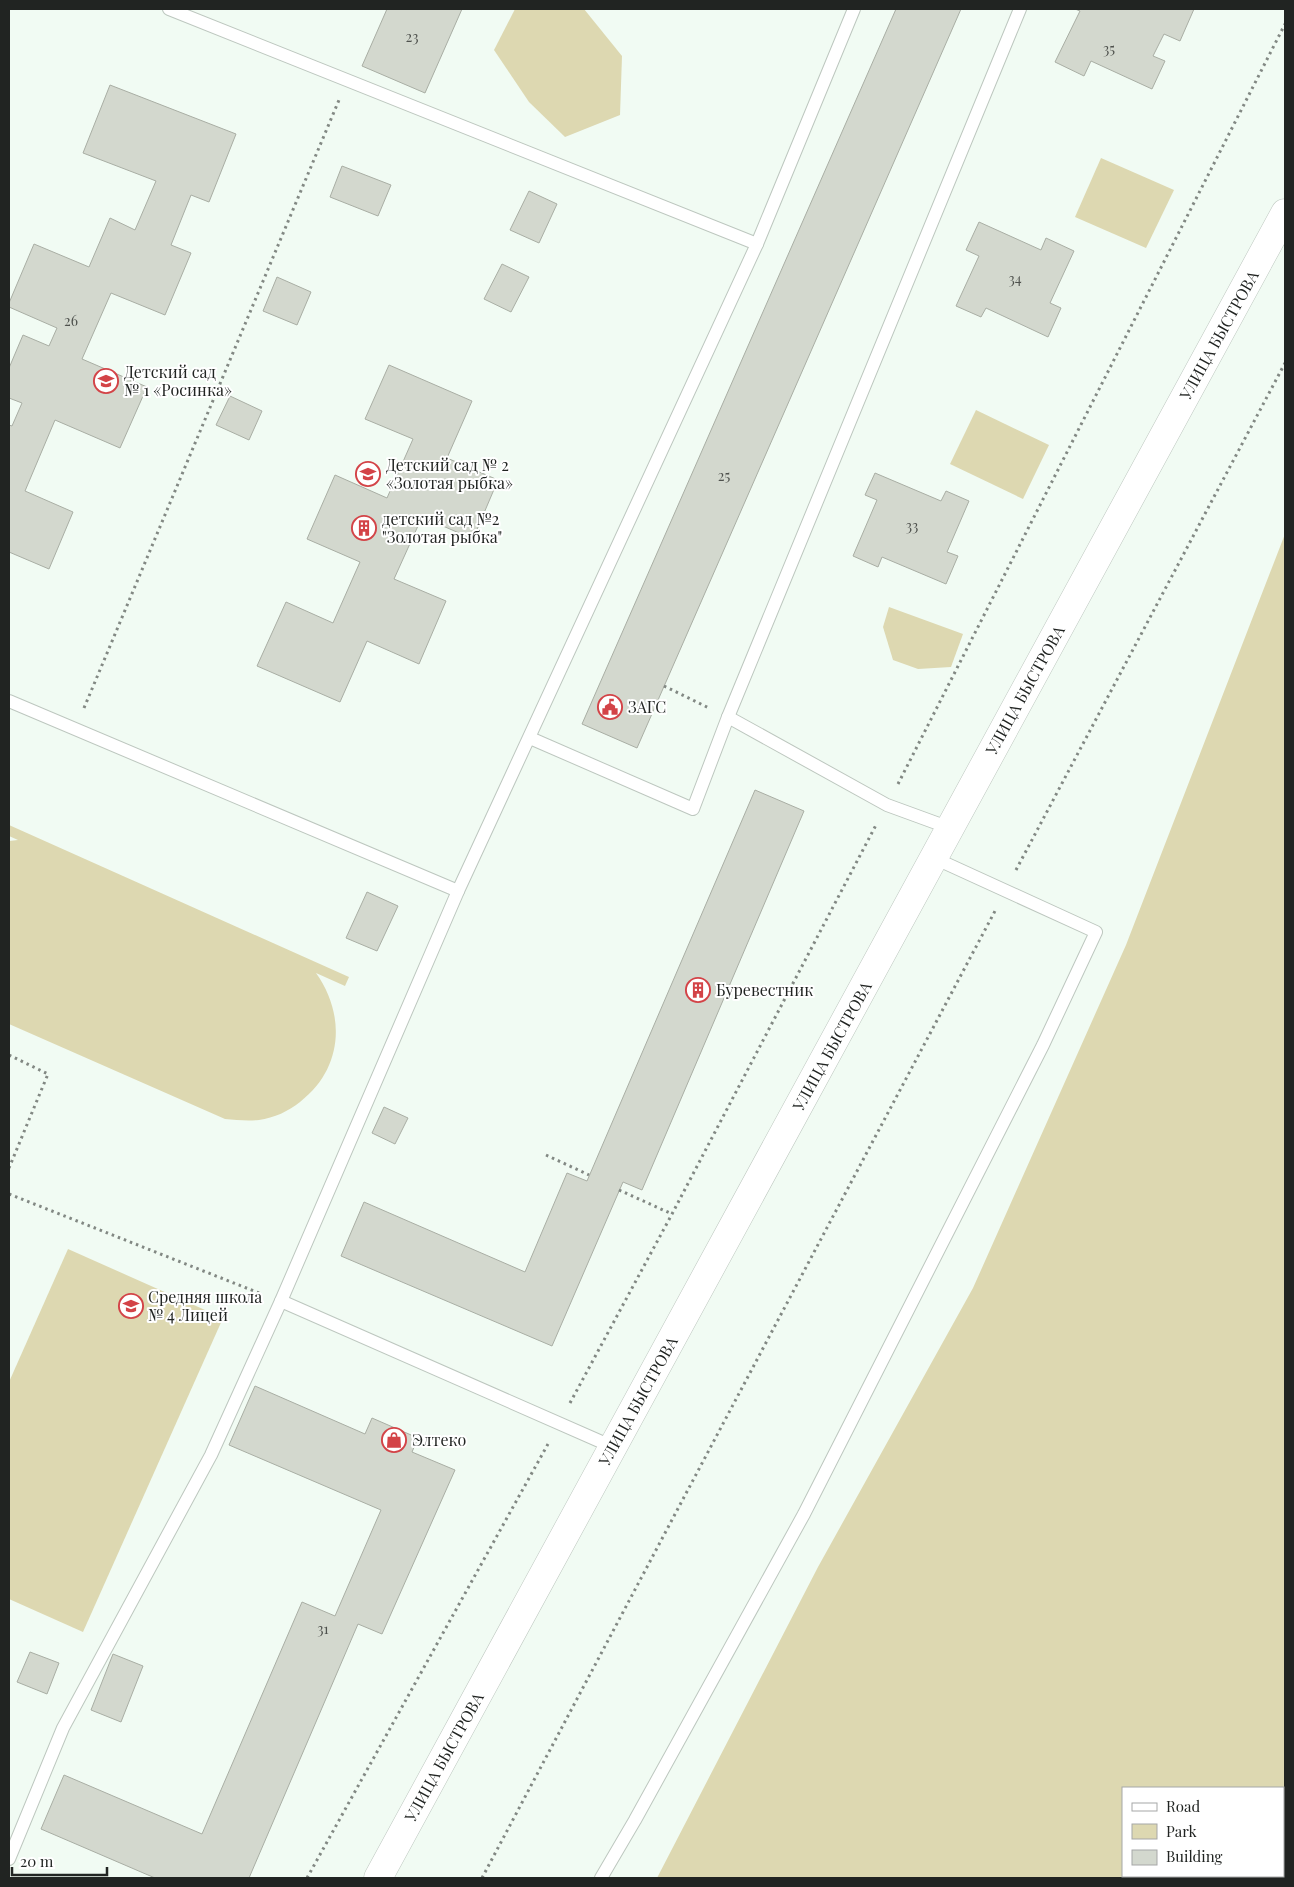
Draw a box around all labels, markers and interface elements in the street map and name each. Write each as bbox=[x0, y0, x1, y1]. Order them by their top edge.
house number: 23 bbox=[405, 27, 419, 46]
house number: 35 bbox=[1103, 39, 1115, 58]
street label: УЛИЦА БЫСТРОВА bbox=[1174, 266, 1263, 404]
house number: 34 bbox=[1008, 269, 1022, 288]
house number: 26 bbox=[64, 311, 78, 330]
place label: Детский сад № 1 «Росинка» bbox=[124, 361, 232, 400]
school or university icon: Детский сад № 1 «Росинка» bbox=[93, 368, 119, 394]
place label: Детский сад № 2 «Золотая рыбка» bbox=[386, 454, 513, 493]
school or university icon: Детский сад № 2 «Золотая рыбка» bbox=[355, 461, 381, 487]
house number: 25 bbox=[718, 466, 730, 485]
place label: детский сад №2 "Золотая рыбка" bbox=[382, 508, 502, 547]
building icon: детский сад №2 "Золотая рыбка" bbox=[351, 515, 377, 541]
house number: 33 bbox=[906, 516, 918, 535]
street label: УЛИЦА БЫСТРОВА bbox=[980, 621, 1069, 759]
public building icon: ЗАГС bbox=[597, 694, 623, 720]
place label: ЗАГС bbox=[628, 696, 666, 717]
building icon: Буревестник bbox=[685, 977, 711, 1003]
street label: УЛИЦА БЫСТРОВА bbox=[787, 977, 876, 1115]
place label: Буревестник bbox=[716, 979, 813, 1000]
place label: Средняя школа № 4 Лицей bbox=[148, 1286, 262, 1325]
school or university icon: Средняя школа № 4 Лицей bbox=[118, 1293, 144, 1319]
street label: УЛИЦА БЫСТРОВА bbox=[593, 1332, 682, 1470]
shop icon: Элтеко bbox=[381, 1427, 407, 1453]
place label: Элтеко bbox=[412, 1429, 466, 1450]
house number: 31 bbox=[317, 1619, 329, 1638]
street label: УЛИЦА БЫСТРОВА bbox=[399, 1688, 488, 1826]
legend bbox=[1122, 1787, 1284, 1877]
text: Road bbox=[1166, 1796, 1200, 1816]
text: Park bbox=[1166, 1821, 1198, 1841]
scale bar bbox=[12, 1844, 108, 1876]
text: Building bbox=[1166, 1846, 1223, 1866]
text: 20 m bbox=[20, 1851, 54, 1871]

